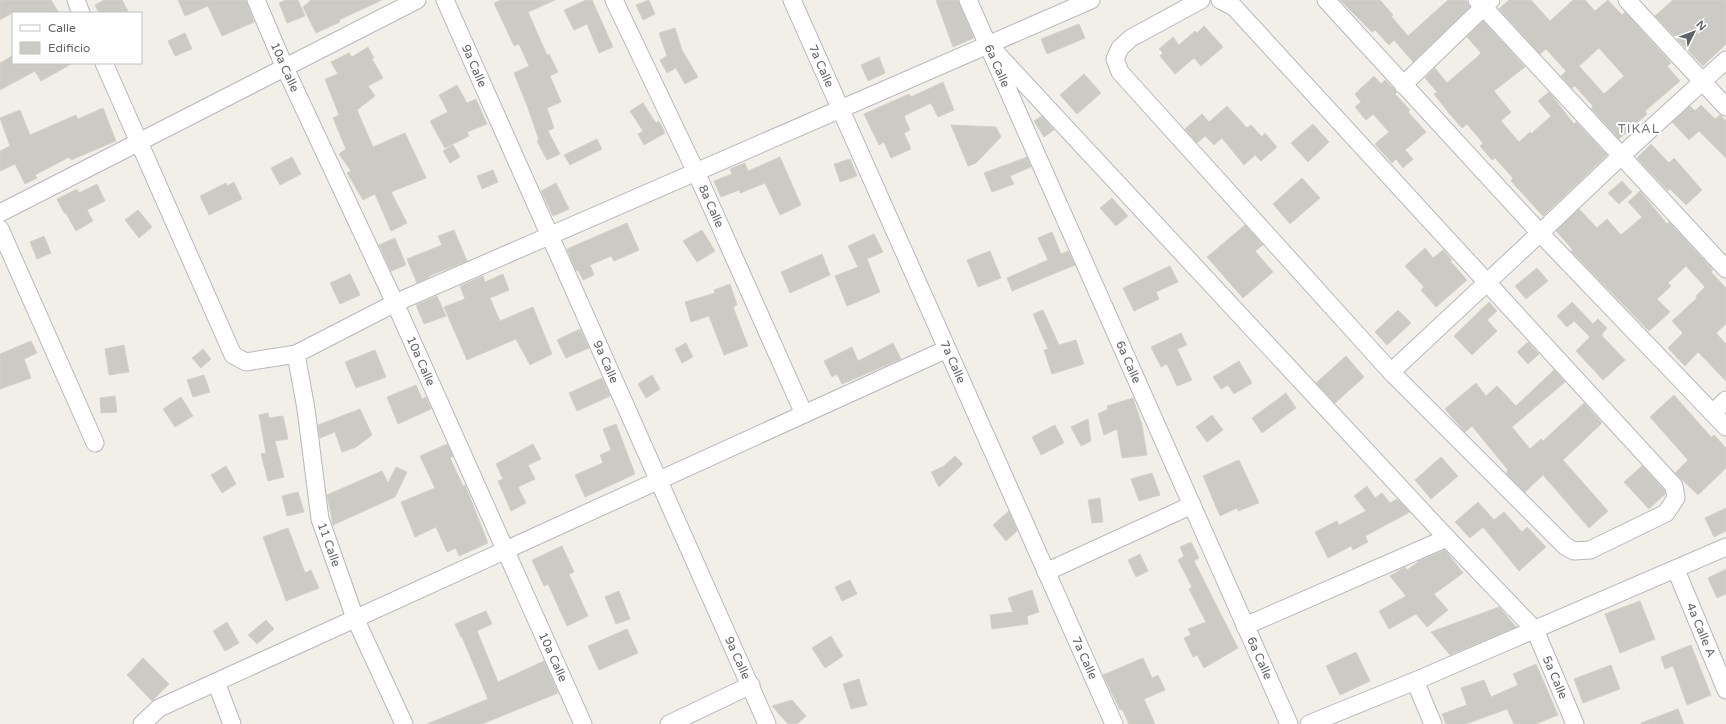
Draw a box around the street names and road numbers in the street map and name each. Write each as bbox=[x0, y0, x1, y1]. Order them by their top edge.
street label: 10a Calle bbox=[268, 40, 302, 94]
street label: 9a Calle bbox=[459, 42, 490, 90]
street label: 7a Calle bbox=[806, 42, 837, 90]
street label: 6a Calle bbox=[982, 42, 1013, 90]
street label: 8a Calle bbox=[696, 183, 727, 230]
street label: 10a Calle bbox=[404, 334, 438, 388]
street label: 9a Calle bbox=[590, 338, 622, 386]
street label: 7a Calle bbox=[937, 338, 969, 386]
street label: 6a Calle bbox=[1113, 338, 1144, 386]
street label: 11 Calle bbox=[315, 521, 343, 569]
street label: 4a Calle A bbox=[1684, 601, 1719, 659]
street label: 10a Calle bbox=[536, 630, 570, 684]
street label: 9a Calle bbox=[722, 634, 753, 682]
street label: 7a Calle bbox=[1069, 634, 1100, 682]
street label: 6a Calle bbox=[1244, 635, 1275, 682]
street label: 5a Calle bbox=[1540, 654, 1571, 701]

